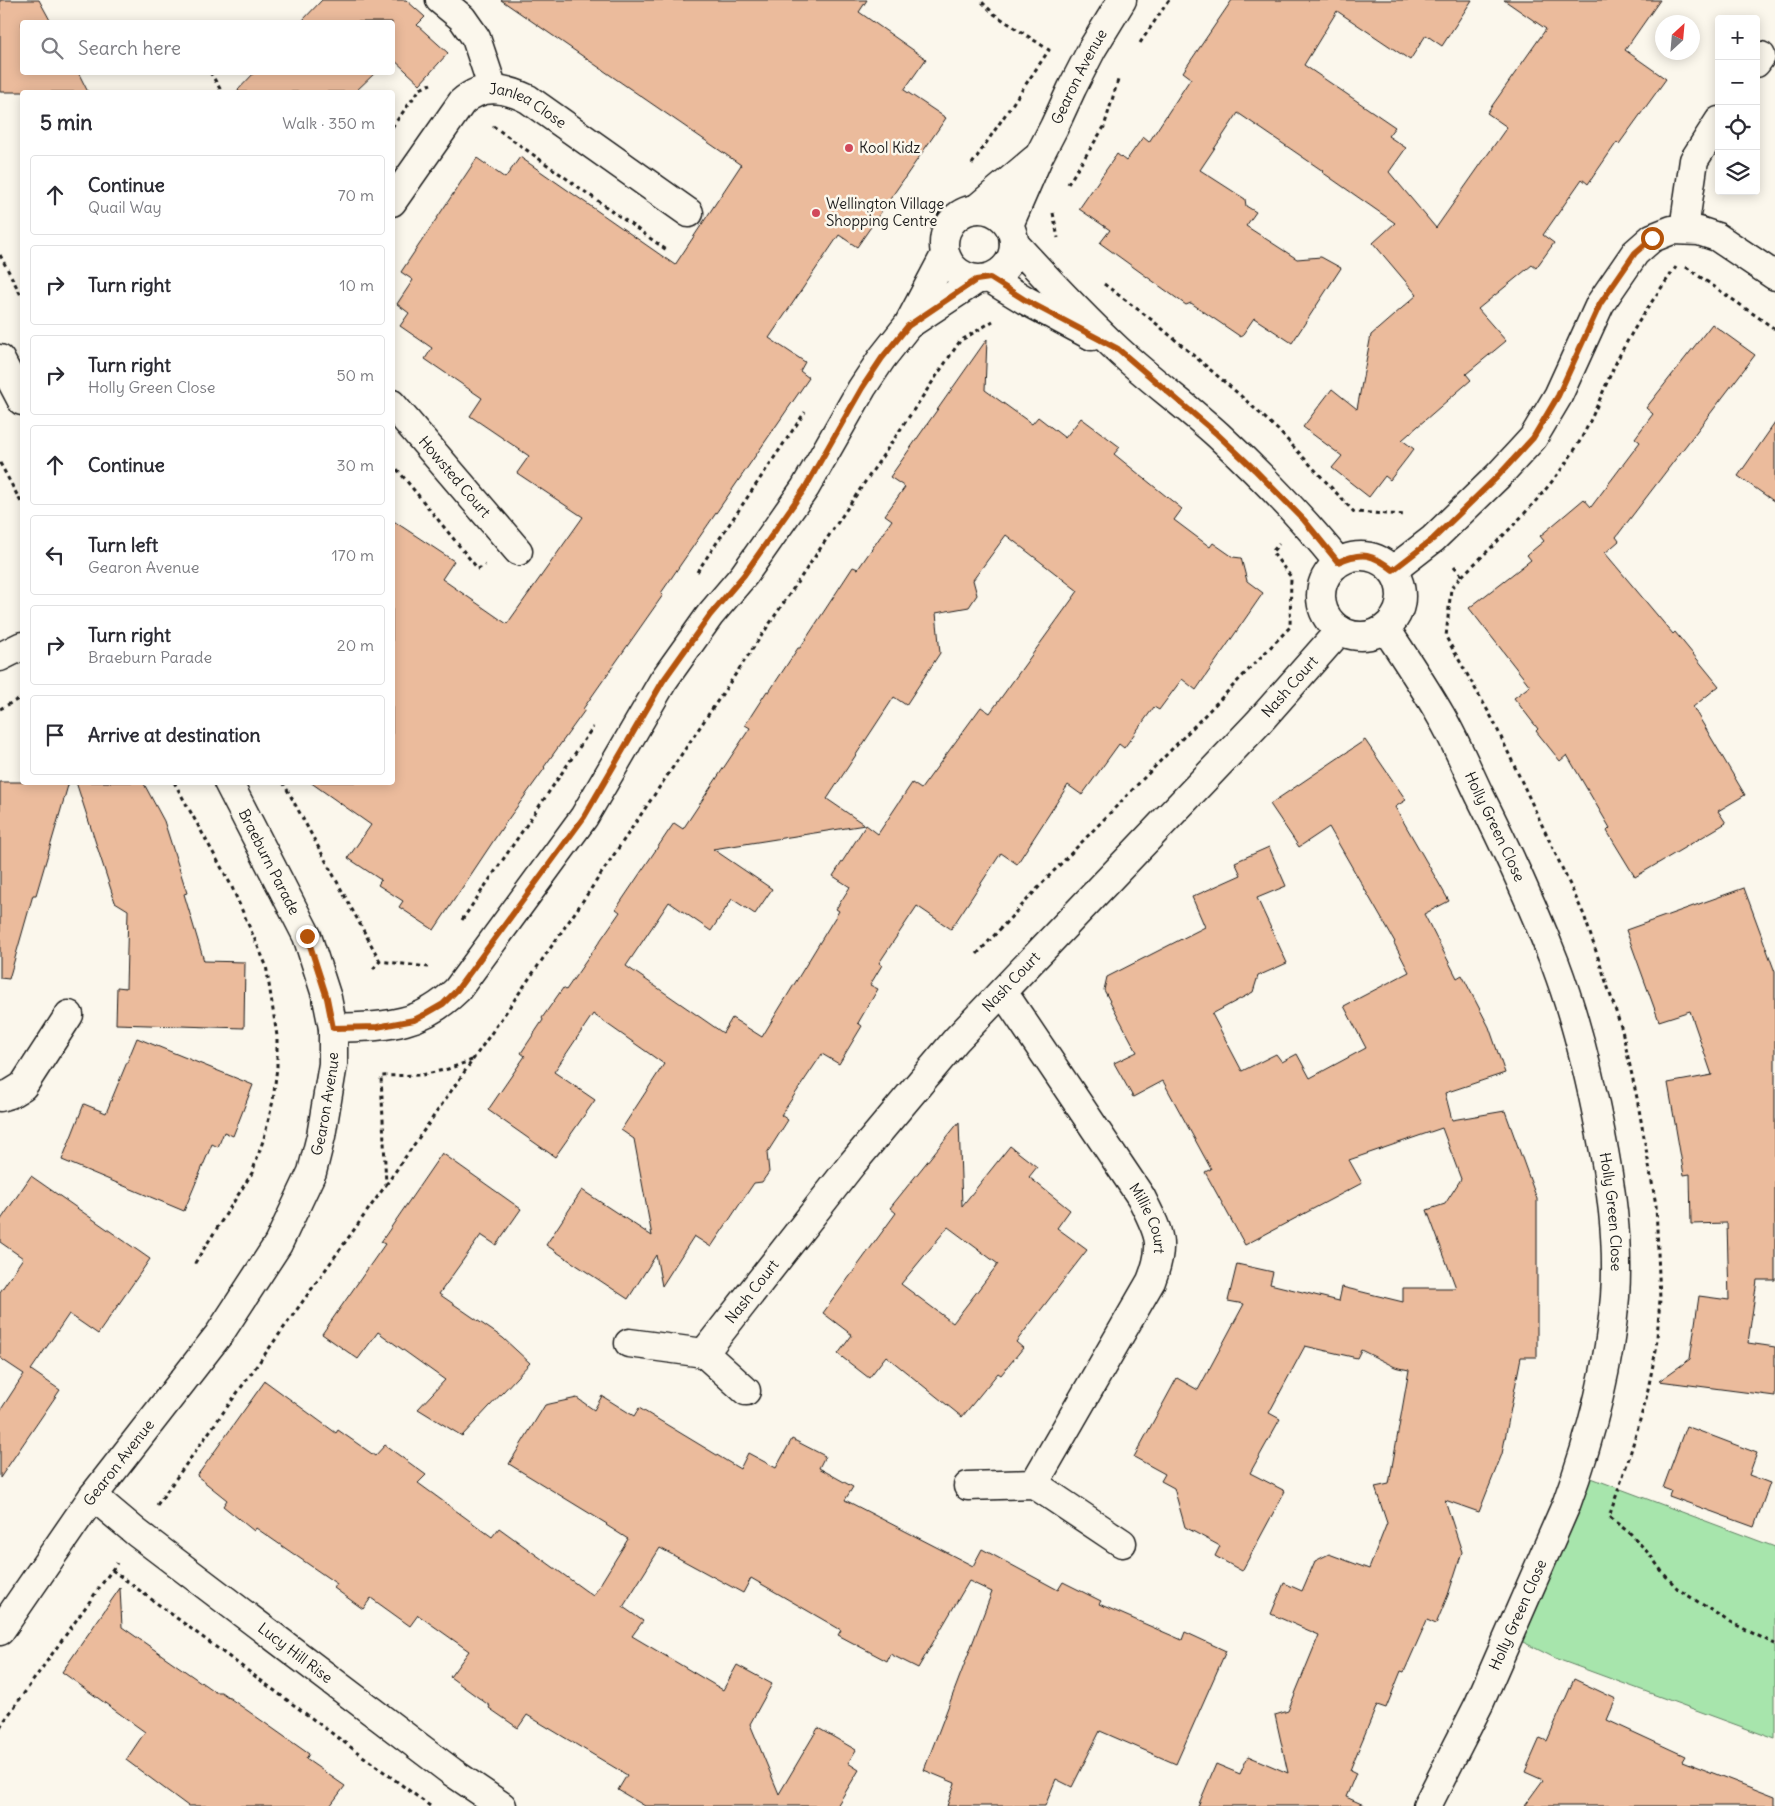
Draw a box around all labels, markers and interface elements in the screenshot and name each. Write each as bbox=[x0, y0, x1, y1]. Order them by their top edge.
north arrow bbox=[1655, 15, 1700, 60]
map controls bbox=[1715, 15, 1760, 195]
button: + bbox=[1715, 15, 1760, 60]
search box bbox=[20, 20, 395, 75]
street label: Gearon Avenue bbox=[1047, 25, 1111, 127]
icon: search bbox=[38, 34, 66, 62]
text: Search here bbox=[78, 36, 181, 60]
button: − bbox=[1715, 60, 1760, 105]
street label: Janlea Close bbox=[489, 79, 570, 132]
button: locate bbox=[1715, 105, 1760, 150]
text: 5 min bbox=[40, 109, 92, 136]
text: Walk · 350 m bbox=[282, 113, 375, 133]
place label: Kool Kidz bbox=[859, 138, 921, 157]
marker: Kool Kidz bbox=[843, 142, 855, 154]
button: layers bbox=[1715, 150, 1760, 195]
text: Continue bbox=[88, 173, 165, 197]
icon: ahead bbox=[41, 181, 69, 209]
text: 70 m bbox=[338, 185, 374, 205]
place label: Wellington Village Shopping Centre bbox=[826, 194, 944, 230]
text: Quail Way bbox=[88, 197, 162, 217]
marker: Wellington Village Shopping Centre bbox=[810, 207, 822, 219]
route start bbox=[1641, 227, 1664, 250]
icon: right bbox=[41, 271, 69, 299]
text: Turn right bbox=[88, 273, 171, 297]
text: 10 m bbox=[339, 275, 374, 295]
text: Turn right bbox=[88, 353, 171, 377]
icon: right bbox=[41, 361, 69, 389]
text: 50 m bbox=[336, 365, 374, 385]
text: Holly Green Close bbox=[88, 377, 215, 397]
street label: Howsted Court bbox=[415, 432, 495, 521]
icon: ahead bbox=[41, 451, 69, 479]
text: Continue bbox=[88, 453, 165, 477]
text: 30 m bbox=[337, 455, 374, 475]
text: Turn left bbox=[88, 533, 158, 557]
icon: left bbox=[41, 541, 69, 569]
text: 170 m bbox=[331, 545, 374, 565]
text: Gearon Avenue bbox=[88, 557, 199, 577]
text: Turn right bbox=[88, 623, 171, 647]
icon: right bbox=[41, 631, 69, 659]
text: 20 m bbox=[337, 635, 374, 655]
text: Braeburn Parade bbox=[88, 647, 212, 667]
street label: Nash Court bbox=[1257, 652, 1322, 721]
icon: arrive bbox=[41, 721, 69, 749]
text: Arrive at destination bbox=[88, 723, 261, 747]
street label: Holly Green Close bbox=[1461, 768, 1530, 884]
street label: Braeburn Parade bbox=[235, 806, 304, 918]
route end bbox=[296, 925, 319, 948]
street label: Nash Court bbox=[978, 948, 1044, 1016]
street label: Gearon Avenue bbox=[306, 1052, 343, 1157]
street label: Holly Green Close bbox=[1595, 1151, 1626, 1271]
street label: Millie Court bbox=[1125, 1179, 1169, 1255]
street label: Nash Court bbox=[721, 1255, 783, 1327]
street label: Gearon Avenue bbox=[79, 1415, 158, 1510]
street label: Holly Green Close bbox=[1485, 1556, 1551, 1673]
street label: Lucy Hill Rise bbox=[254, 1618, 337, 1687]

